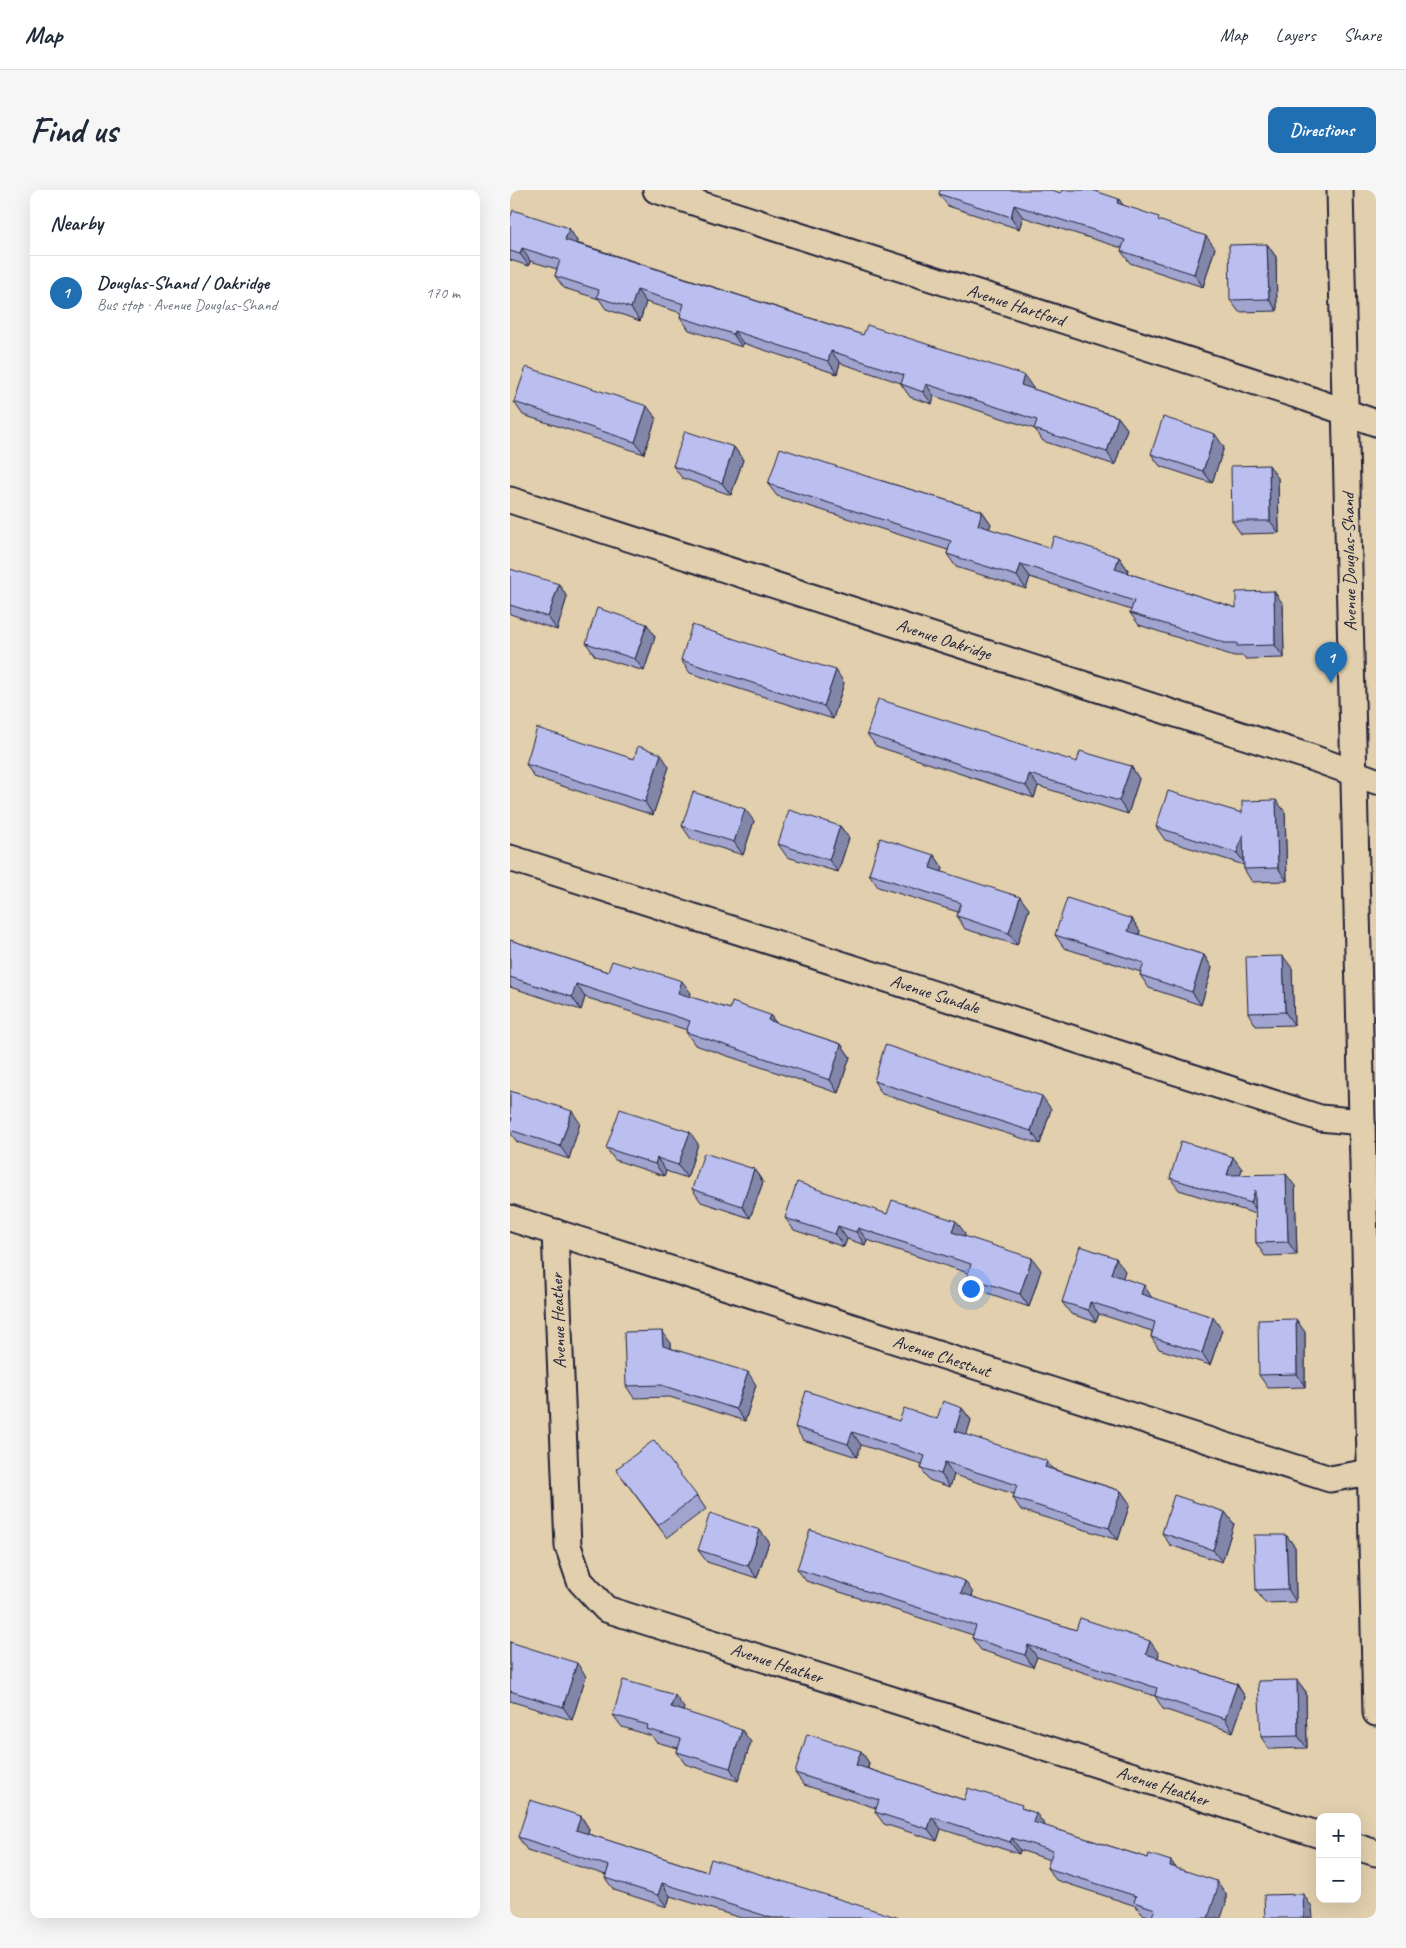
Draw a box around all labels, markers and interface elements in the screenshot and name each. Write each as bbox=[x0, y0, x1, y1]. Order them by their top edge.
text: Map bbox=[25, 20, 62, 50]
text: Map bbox=[1220, 24, 1248, 46]
text: Layers bbox=[1276, 24, 1315, 46]
text: Share bbox=[1343, 24, 1381, 46]
button: Directions bbox=[1268, 107, 1376, 153]
text: Find us bbox=[30, 108, 117, 153]
text: Nearby bbox=[50, 210, 103, 236]
text: Douglas-Shand / Oakridge bbox=[97, 271, 269, 295]
street label: Avenue Hartford bbox=[964, 279, 1070, 332]
text: 1 bbox=[62, 283, 70, 303]
text: 170 m bbox=[426, 283, 460, 303]
text: Bus stop · Avenue Douglas-Shand bbox=[97, 295, 277, 315]
street label: Avenue Douglas-Shand bbox=[1337, 490, 1361, 632]
street label: Avenue Oakridge bbox=[894, 613, 995, 665]
pin: 1 bbox=[1315, 642, 1347, 683]
street label: Avenue Sundale bbox=[888, 969, 983, 1019]
street label: Avenue Heather bbox=[545, 1271, 571, 1369]
your location bbox=[958, 1276, 984, 1302]
street label: Avenue Chestnut bbox=[891, 1330, 995, 1383]
street label: Avenue Heather bbox=[728, 1638, 827, 1689]
street label: Avenue Heather bbox=[1114, 1761, 1213, 1812]
map controls bbox=[1316, 1813, 1361, 1903]
button: + bbox=[1316, 1813, 1361, 1858]
button: − bbox=[1316, 1858, 1361, 1903]

